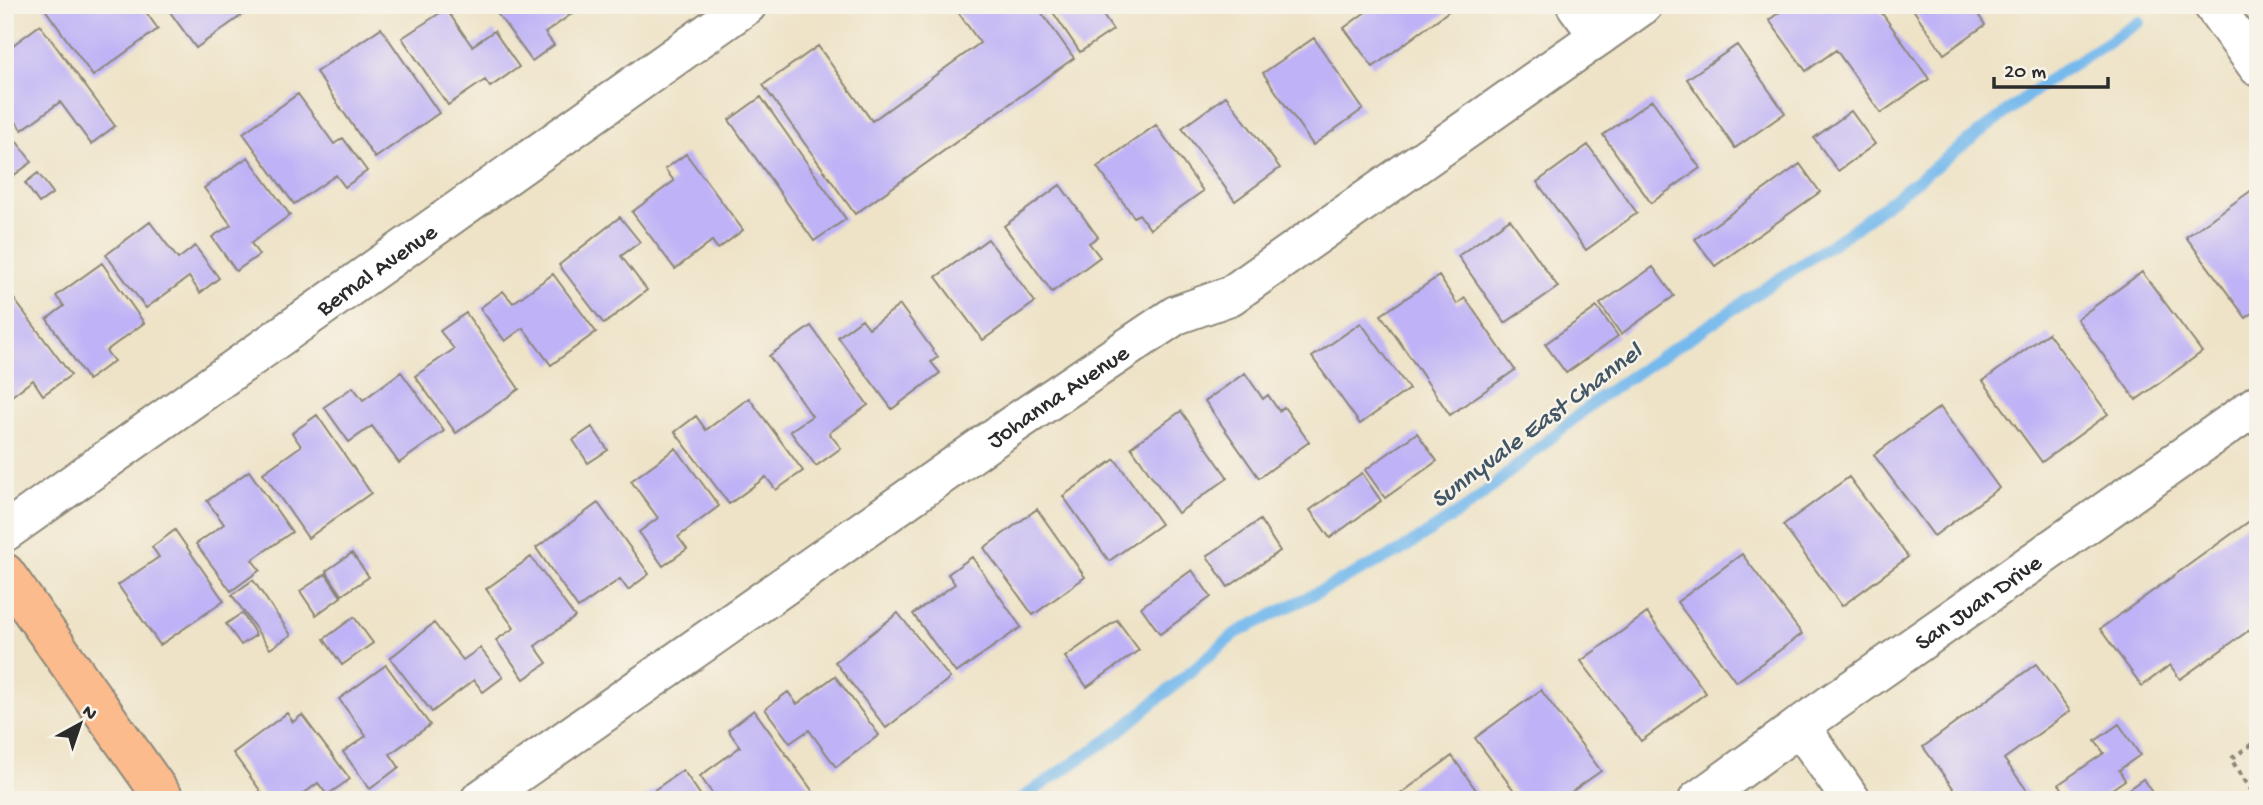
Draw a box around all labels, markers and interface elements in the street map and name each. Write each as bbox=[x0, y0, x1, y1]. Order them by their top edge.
scale bar bbox=[1994, 46, 2107, 90]
text: 20 m bbox=[2004, 61, 2046, 86]
street label: Bernal Avenue bbox=[311, 218, 444, 325]
water label: Sunnyvale East Channel bbox=[1426, 337, 1650, 517]
street label: Johanna Avenue bbox=[982, 339, 1136, 456]
street label: San Juan Drive bbox=[1911, 549, 2049, 659]
north arrow bbox=[46, 690, 116, 760]
text: N bbox=[77, 701, 101, 726]

